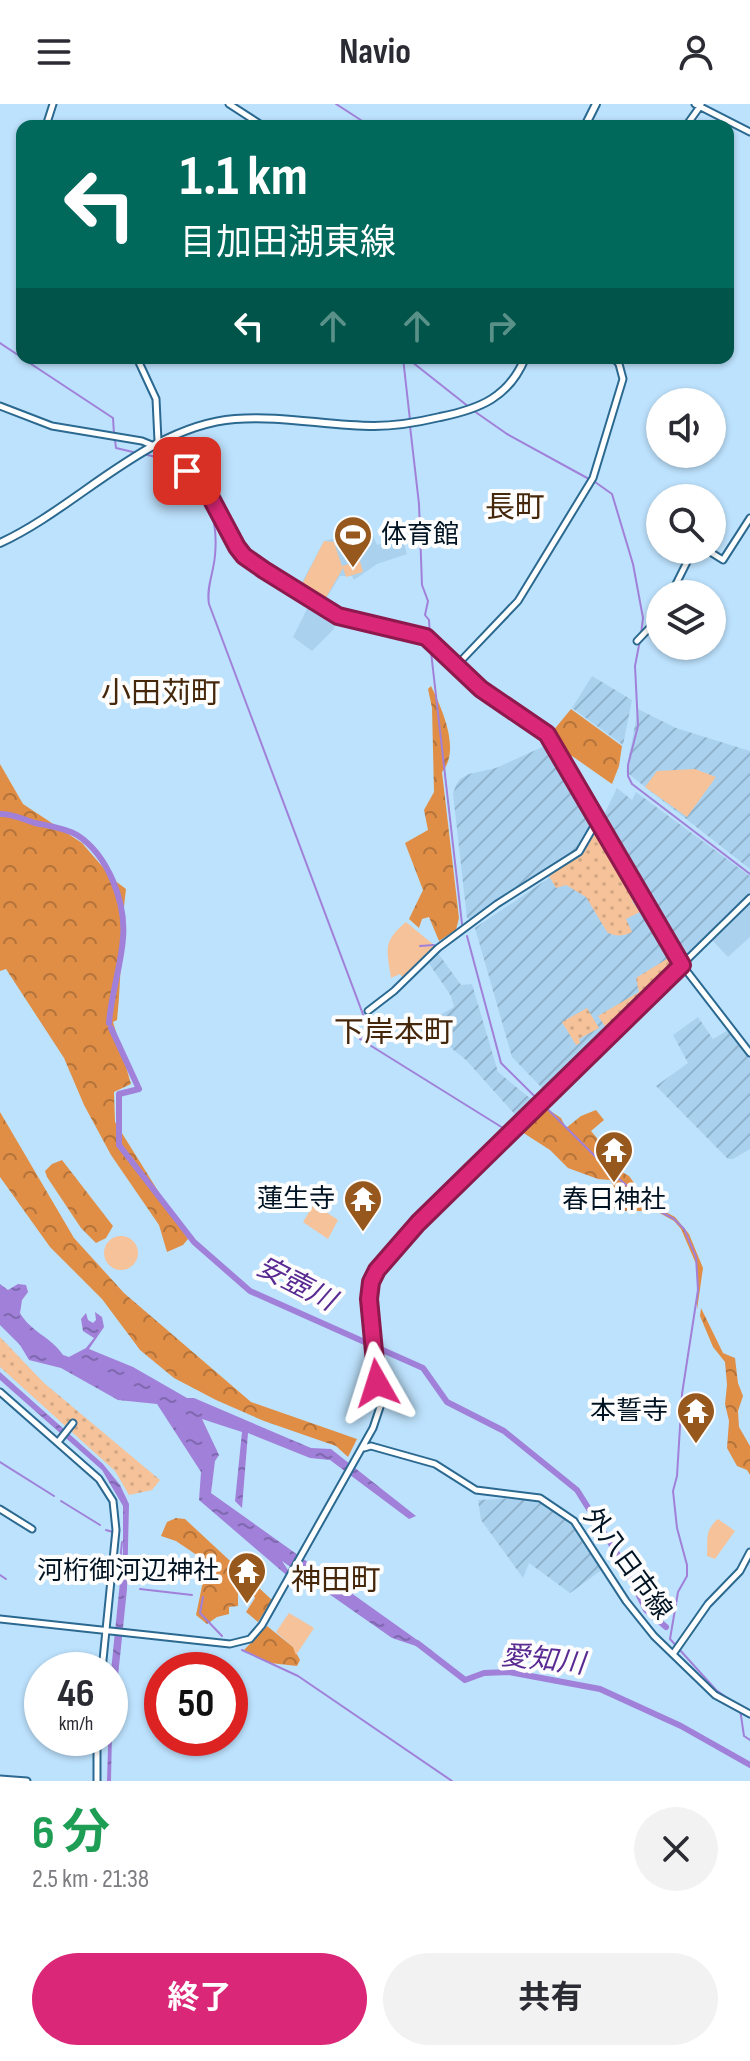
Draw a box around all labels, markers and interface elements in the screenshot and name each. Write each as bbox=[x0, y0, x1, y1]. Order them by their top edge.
icon: menu bbox=[32, 30, 76, 74]
icon: person bbox=[674, 30, 718, 74]
text: Navio bbox=[339, 31, 411, 74]
text: 1.1 km bbox=[180, 144, 308, 211]
icon: left bbox=[48, 152, 152, 256]
text: 目加田湖東線 bbox=[180, 222, 396, 265]
icon: left bbox=[227, 304, 271, 348]
icon: ahead bbox=[311, 304, 355, 348]
icon: ahead bbox=[395, 304, 439, 348]
icon: right bbox=[479, 304, 523, 348]
map controls bbox=[646, 388, 726, 660]
button: sound bbox=[646, 388, 726, 468]
pin bbox=[153, 437, 221, 505]
icon: arrive bbox=[165, 449, 209, 493]
button: search bbox=[646, 484, 726, 564]
district label: 長町 bbox=[485, 490, 545, 526]
sports icon: 体育館 bbox=[332, 514, 374, 569]
place label: 体育館 bbox=[381, 520, 459, 551]
button: layers bbox=[646, 580, 726, 660]
district label: 小田苅町 bbox=[101, 676, 221, 712]
district label: 下岸本町 bbox=[334, 1015, 454, 1051]
temple icon: 春日神社 bbox=[593, 1129, 635, 1184]
temple icon: 蓮生寺 bbox=[342, 1178, 384, 1233]
place label: 蓮生寺 bbox=[257, 1184, 335, 1215]
place label: 春日神社 bbox=[562, 1185, 666, 1216]
water label: 安壺川 bbox=[251, 1250, 344, 1319]
position arrow bbox=[335, 1341, 419, 1425]
temple icon: 本誓寺 bbox=[675, 1390, 717, 1445]
place label: 本誓寺 bbox=[590, 1396, 668, 1427]
street label: 外八日市線 bbox=[576, 1502, 678, 1626]
temple icon: 河桁御河辺神社 bbox=[226, 1550, 268, 1605]
place label: 河桁御河辺神社 bbox=[37, 1556, 219, 1587]
district label: 神田町 bbox=[291, 1563, 381, 1599]
water label: 愛知川 bbox=[499, 1639, 589, 1681]
speed limit sign: 50 bbox=[144, 1652, 248, 1756]
text: 46 bbox=[57, 1670, 95, 1718]
text: km/h bbox=[59, 1712, 93, 1736]
text: 6 分 bbox=[32, 1805, 110, 1862]
button: close bbox=[634, 1807, 718, 1891]
text: 2.5 km · 21:38 bbox=[32, 1864, 149, 1895]
button: 終了 bbox=[32, 1953, 367, 2045]
button: 共有 bbox=[383, 1953, 718, 2045]

